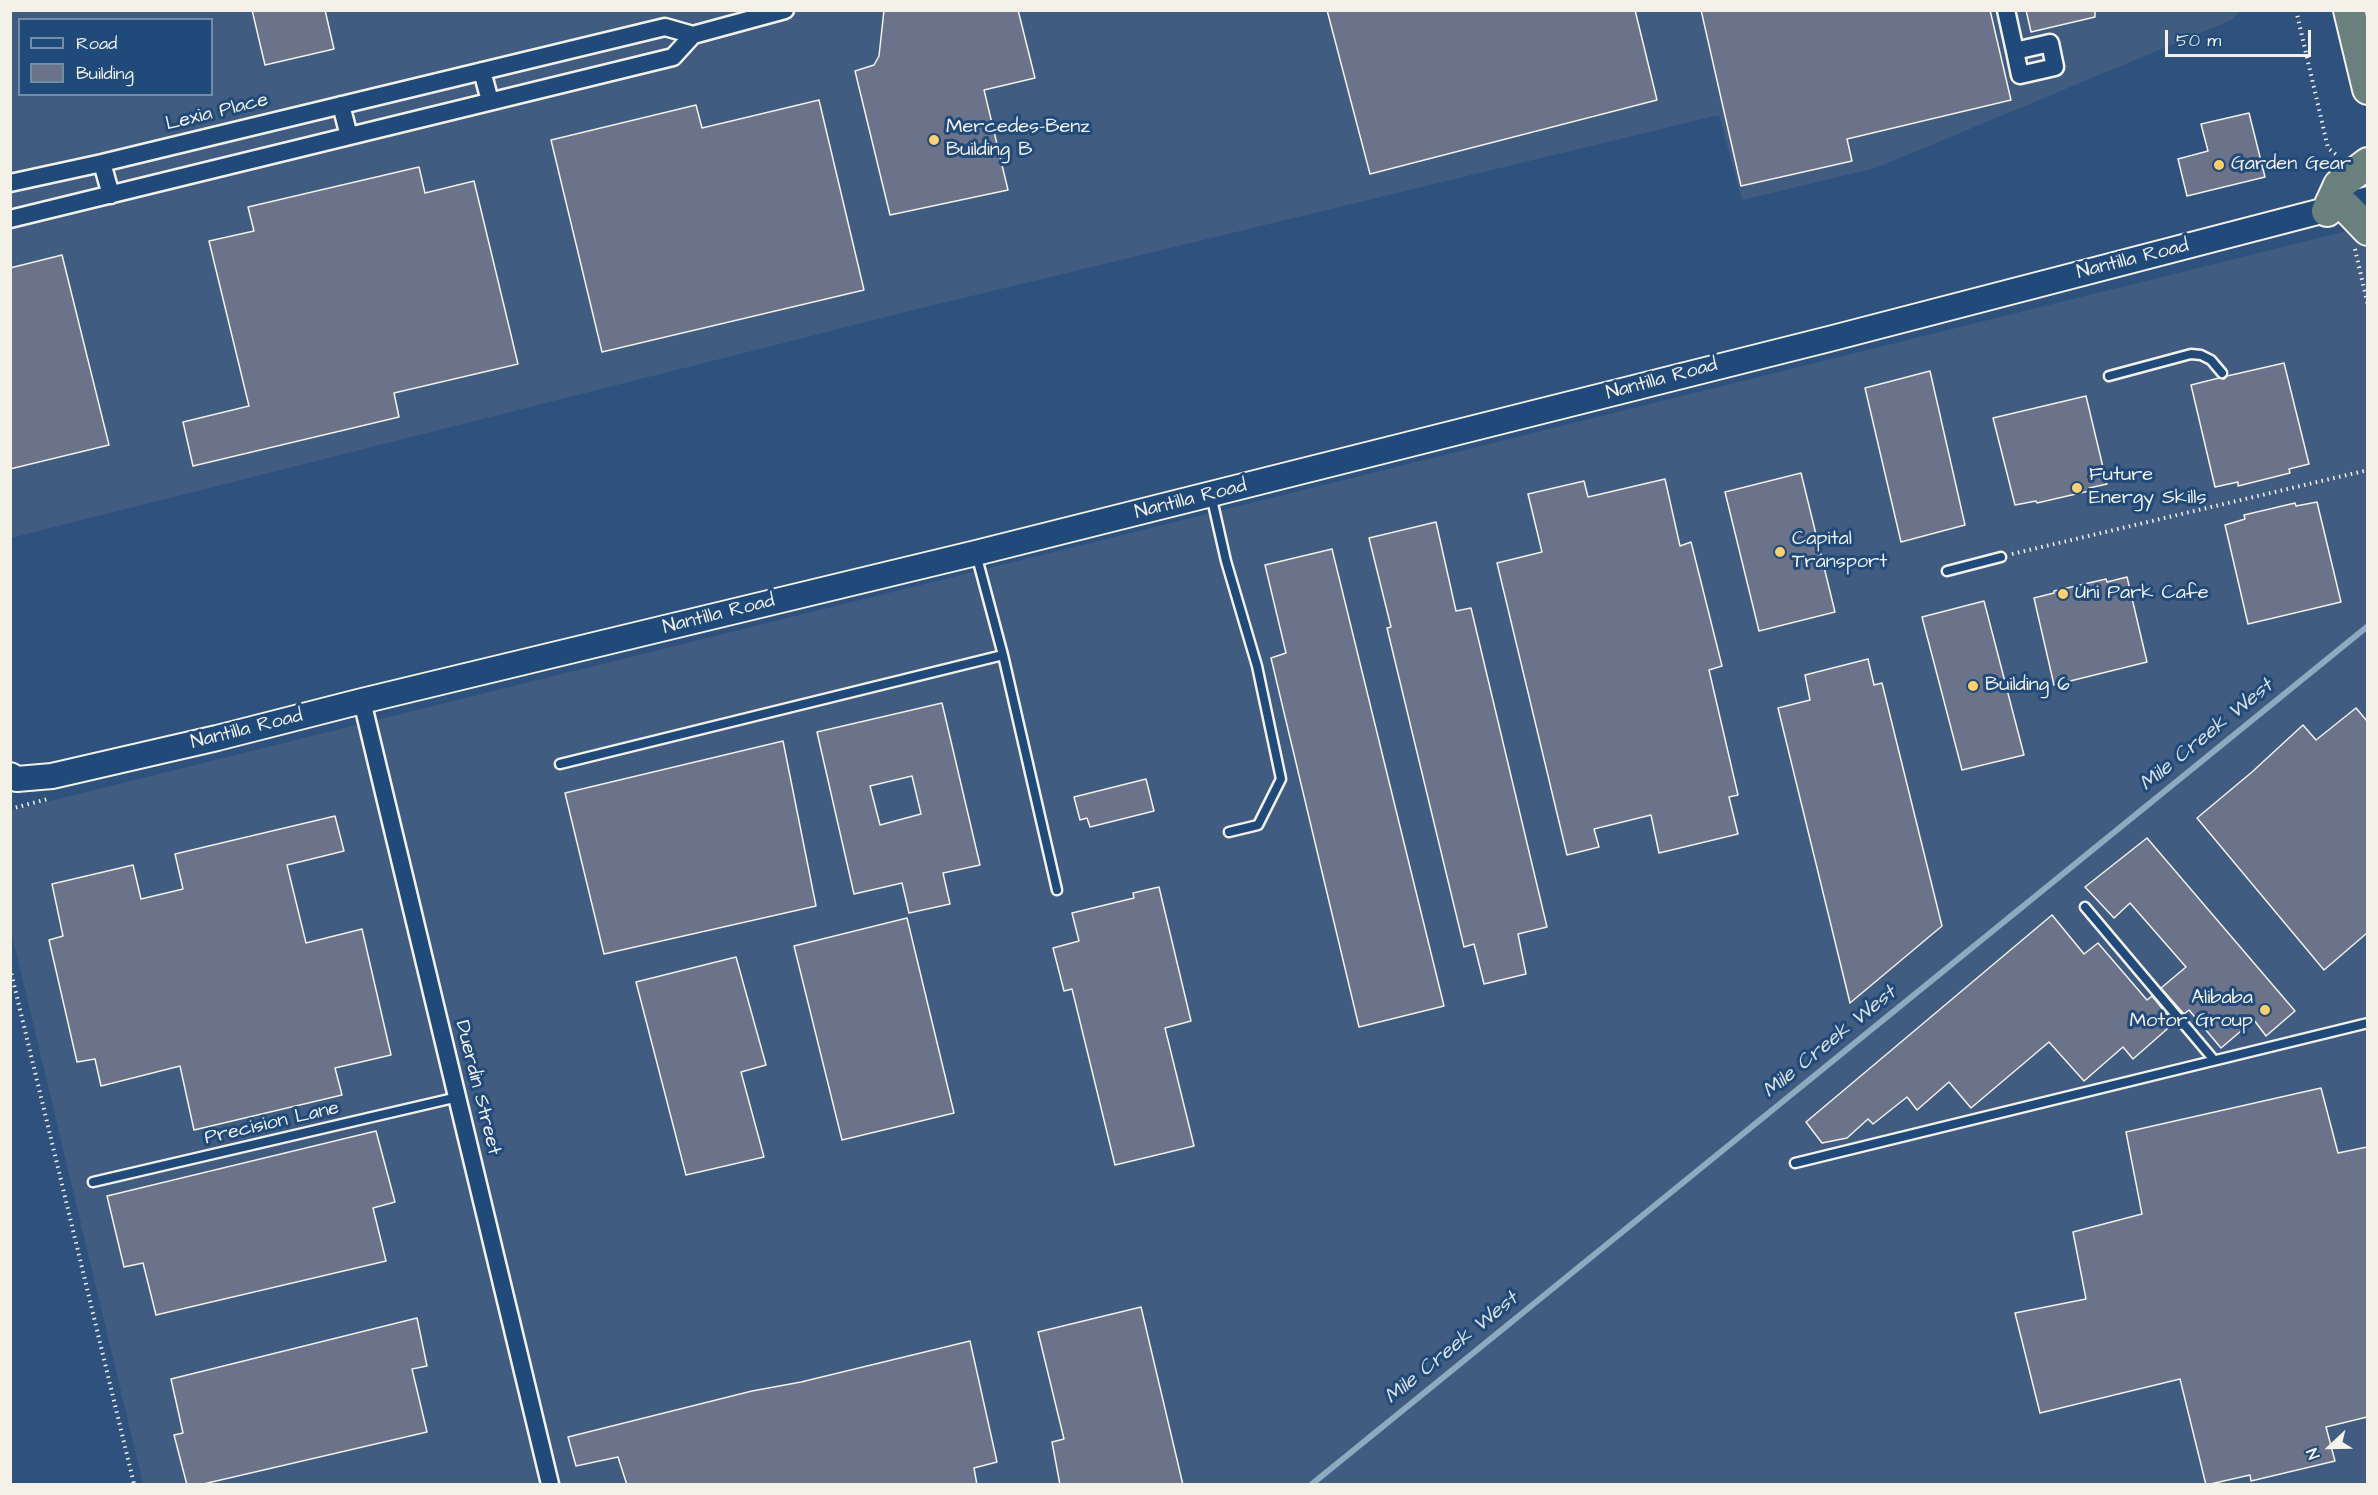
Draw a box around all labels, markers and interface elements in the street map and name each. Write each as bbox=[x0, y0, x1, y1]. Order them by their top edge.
legend bbox=[18, 18, 213, 96]
scale bar bbox=[2168, 18, 2314, 56]
text: 50 m bbox=[2176, 28, 2221, 53]
text: Road bbox=[76, 31, 117, 56]
text: Building bbox=[76, 61, 134, 86]
street label: Lexia Place bbox=[163, 89, 271, 137]
place label: Mercedes-Benz Building B bbox=[946, 116, 1090, 163]
marker: Mercedes-Benz Building B bbox=[927, 133, 941, 147]
place label: Garden Gear bbox=[2231, 153, 2351, 177]
marker: Garden Gear bbox=[2212, 158, 2226, 172]
street label: Nantilla Road bbox=[2075, 235, 2191, 285]
street label: Nantilla Road bbox=[1604, 354, 1720, 406]
place label: Future Energy Skills bbox=[2089, 464, 2206, 511]
street label: Nantilla Road bbox=[1133, 475, 1249, 525]
marker: Future Energy Skills bbox=[2070, 481, 2084, 495]
place label: Capital Transport bbox=[1792, 528, 1887, 575]
marker: Capital Transport bbox=[1773, 545, 1787, 559]
place label: Uni Park Cafe bbox=[2075, 582, 2209, 606]
marker: Uni Park Cafe bbox=[2056, 587, 2070, 601]
street label: Nantilla Road bbox=[661, 590, 777, 640]
place label: Building 6 bbox=[1985, 674, 2070, 698]
water label: Mile Creek West bbox=[2135, 675, 2279, 797]
marker: Building 6 bbox=[1966, 679, 1980, 693]
street label: Nantilla Road bbox=[189, 705, 305, 755]
water label: Mile Creek West bbox=[1758, 982, 1902, 1104]
place label: Alibaba Motor Group bbox=[2129, 987, 2253, 1034]
marker: Alibaba Motor Group bbox=[2258, 1003, 2272, 1017]
street label: Duerdin Street bbox=[449, 1018, 505, 1158]
street label: Precision Lane bbox=[202, 1097, 342, 1151]
water label: Mile Creek West bbox=[1380, 1288, 1524, 1410]
north arrow bbox=[2300, 1417, 2360, 1477]
text: N bbox=[2301, 1445, 2325, 1463]

